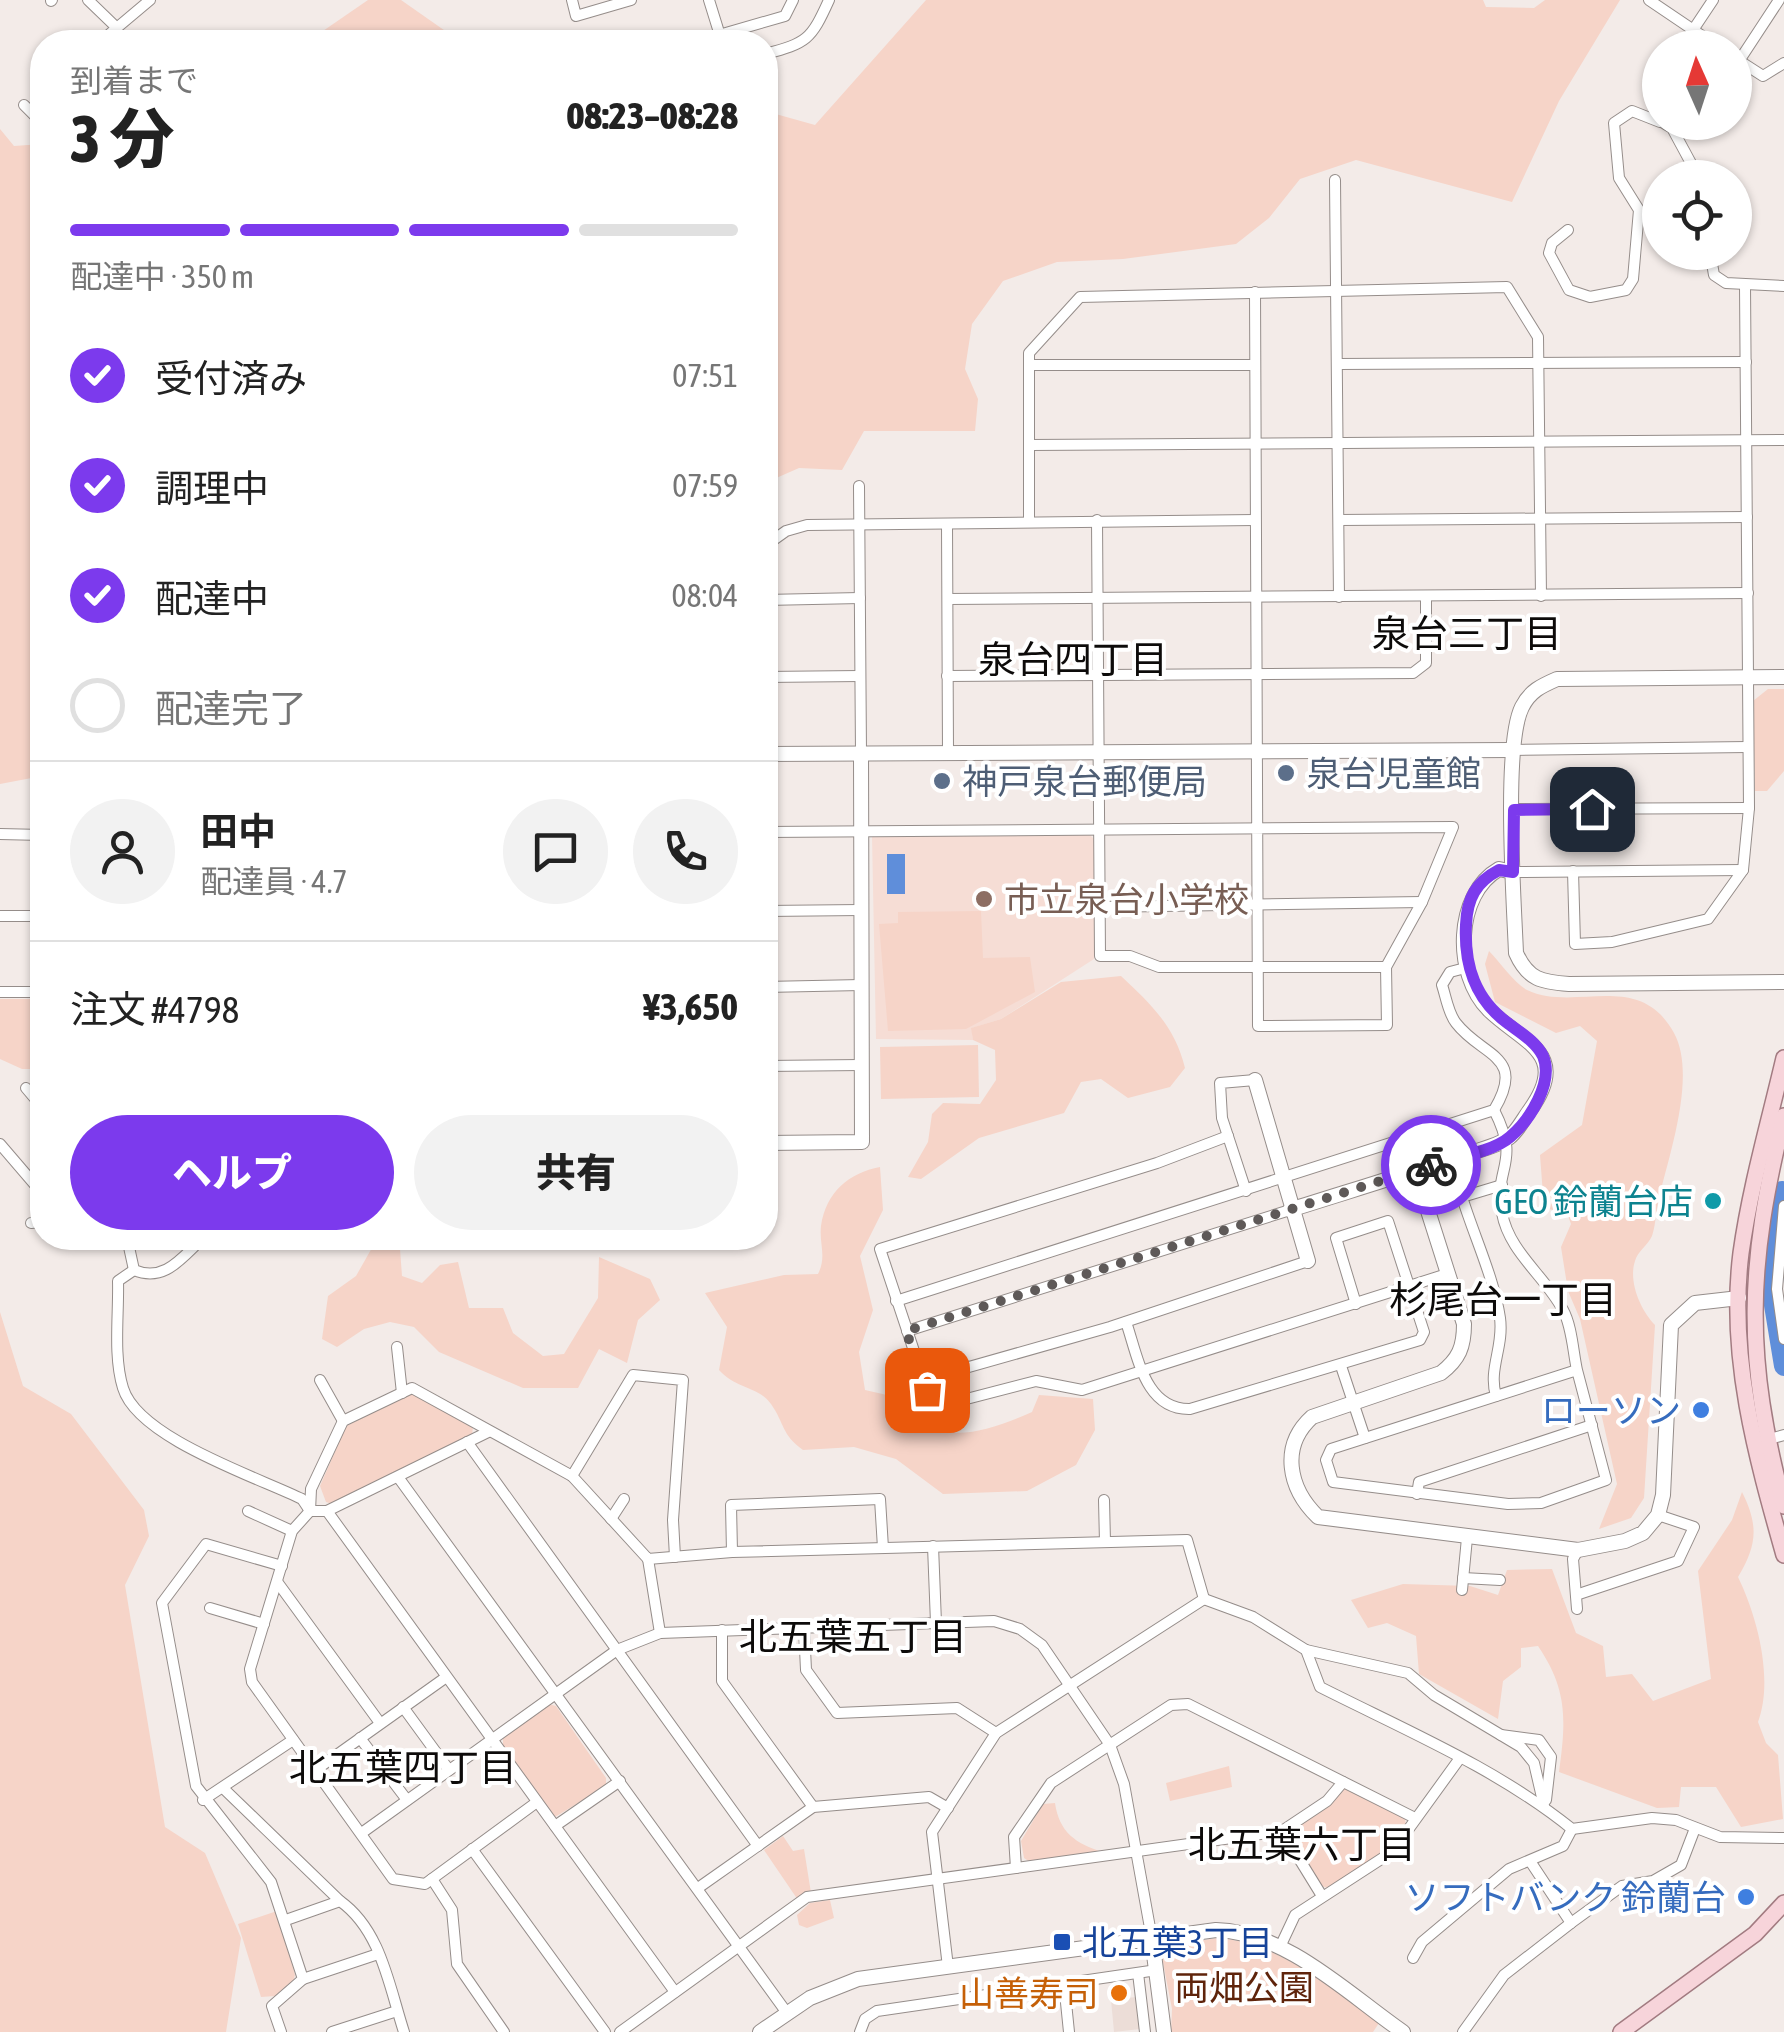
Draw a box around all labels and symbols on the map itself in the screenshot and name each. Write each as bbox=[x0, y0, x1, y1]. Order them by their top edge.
north arrow bbox=[1642, 30, 1752, 140]
district label: 泉台三丁目 bbox=[1372, 612, 1562, 655]
district label: 泉台四丁目 bbox=[978, 638, 1168, 681]
place label: 泉台児童館 bbox=[1306, 753, 1481, 793]
place label: 神戸泉台郵便局 bbox=[962, 761, 1207, 801]
marker: 泉台児童館 bbox=[1275, 762, 1297, 784]
pin bbox=[1550, 767, 1635, 852]
marker: 神戸泉台郵便局 bbox=[931, 770, 953, 792]
place label: 市立泉台小学校 bbox=[1004, 879, 1249, 919]
marker: 市立泉台小学校 bbox=[973, 888, 995, 910]
courier bbox=[1381, 1115, 1481, 1215]
place label: GEO 鈴蘭台店 bbox=[1494, 1181, 1693, 1221]
marker: GEO 鈴蘭台店 bbox=[1702, 1190, 1724, 1212]
district label: 杉尾台一丁目 bbox=[1389, 1278, 1617, 1321]
pin bbox=[885, 1348, 970, 1433]
place label: ローソン bbox=[1541, 1390, 1681, 1430]
marker: ローソン bbox=[1690, 1399, 1712, 1421]
district label: 北五葉五丁目 bbox=[739, 1615, 967, 1658]
district label: 北五葉四丁目 bbox=[289, 1746, 517, 1789]
district label: 北五葉六丁目 bbox=[1188, 1823, 1416, 1866]
place label: ソフトバンク 鈴蘭台 bbox=[1404, 1877, 1726, 1917]
marker: ソフトバンク 鈴蘭台 bbox=[1735, 1886, 1757, 1908]
place label: 北五葉3丁目 bbox=[1082, 1922, 1273, 1962]
marker: 北五葉3丁目 bbox=[1051, 1931, 1073, 1953]
park label: 両畑公園 bbox=[1174, 1967, 1314, 2007]
place label: 山善寿司 bbox=[959, 1973, 1099, 2013]
marker: 山善寿司 bbox=[1108, 1982, 1130, 2004]

